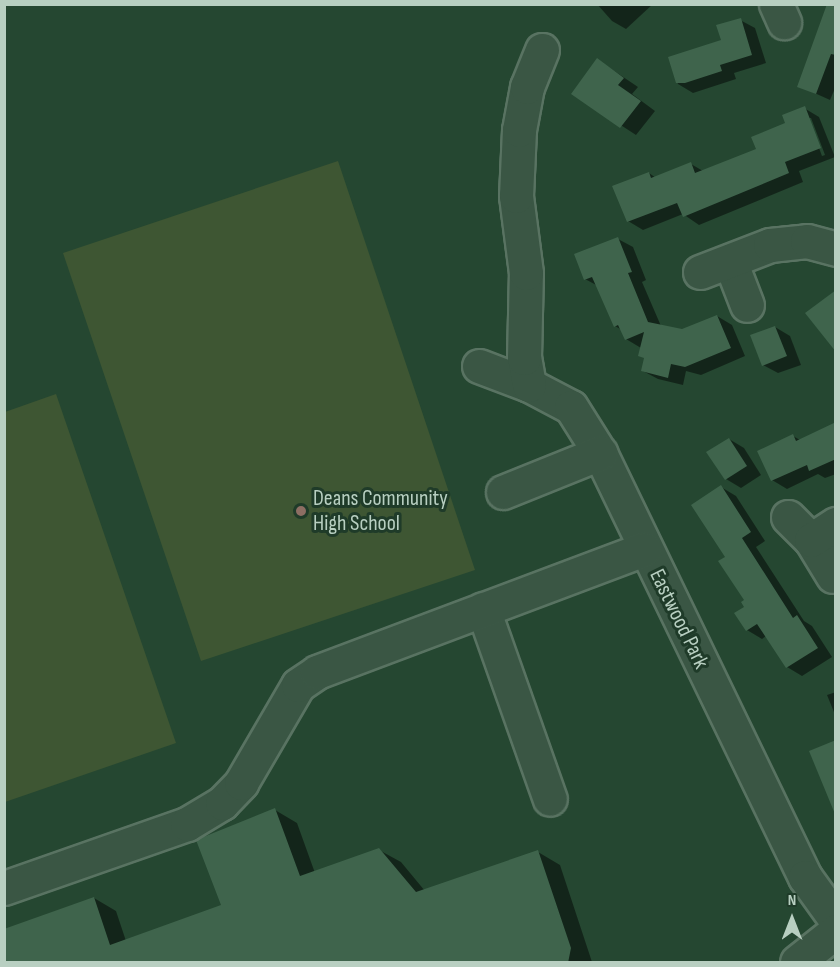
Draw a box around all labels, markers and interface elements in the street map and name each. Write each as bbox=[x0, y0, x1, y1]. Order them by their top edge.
place label: Deans Community High School bbox=[313, 485, 448, 536]
marker: Deans Community High School bbox=[294, 504, 308, 518]
street label: Eastwood Park bbox=[644, 565, 714, 673]
north arrow bbox=[762, 889, 822, 949]
text: N bbox=[788, 891, 796, 910]

